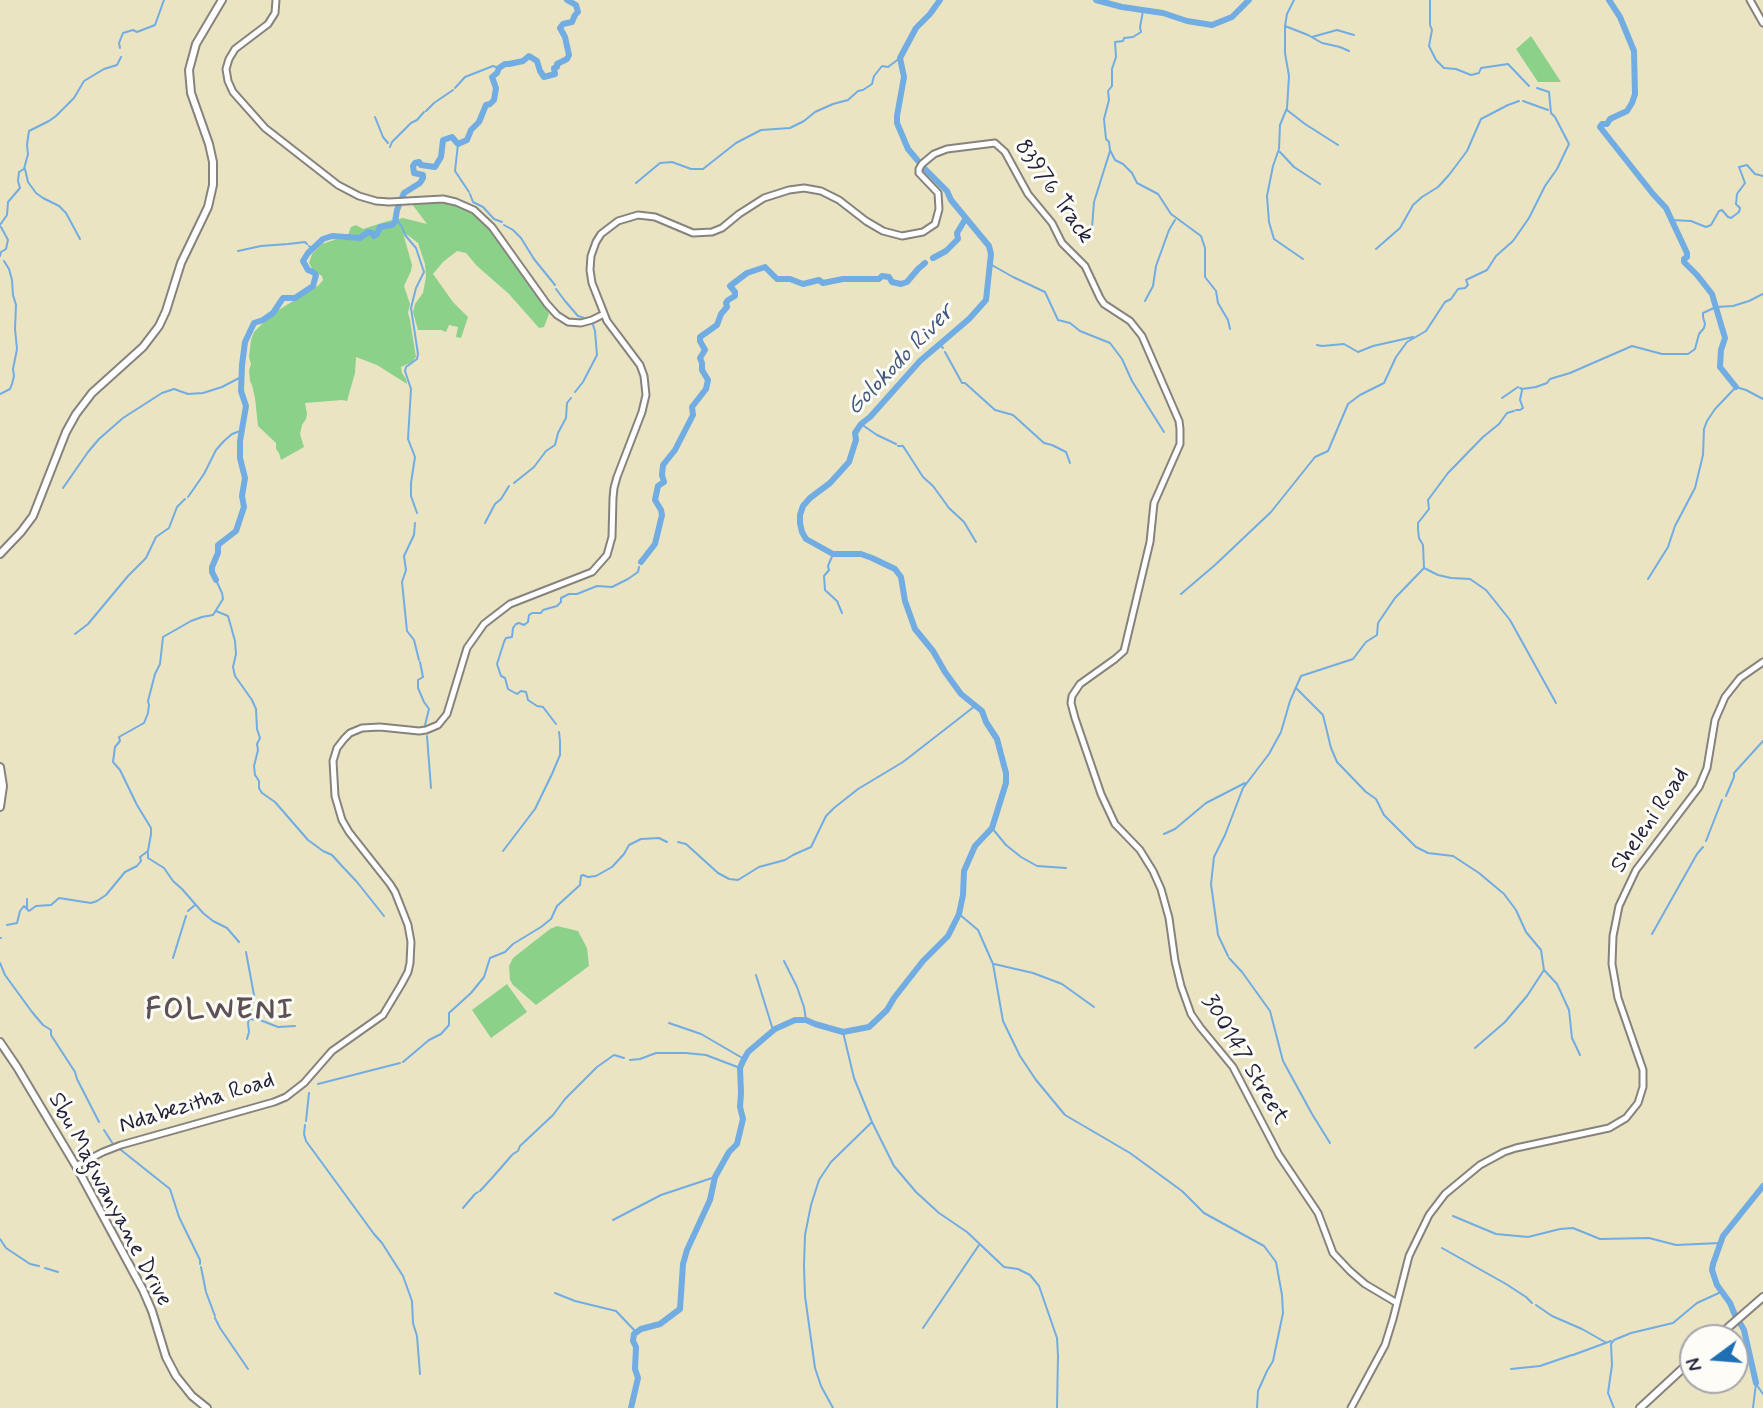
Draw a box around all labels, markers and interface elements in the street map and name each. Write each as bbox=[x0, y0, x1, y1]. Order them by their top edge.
street label: 83976 Track bbox=[1007, 135, 1099, 249]
water label: Golokodo River bbox=[841, 300, 961, 422]
street label: Sheleni Road bbox=[1606, 763, 1696, 879]
street label: 300147 Street bbox=[1194, 990, 1294, 1130]
district label: FOLWENI bbox=[150, 994, 290, 1030]
street label: Ndabezitha Road bbox=[116, 1067, 278, 1141]
street label: Sbu Magwanyane Drive bbox=[41, 1088, 177, 1312]
north arrow bbox=[1679, 1324, 1749, 1394]
text: N bbox=[1681, 1355, 1709, 1374]

